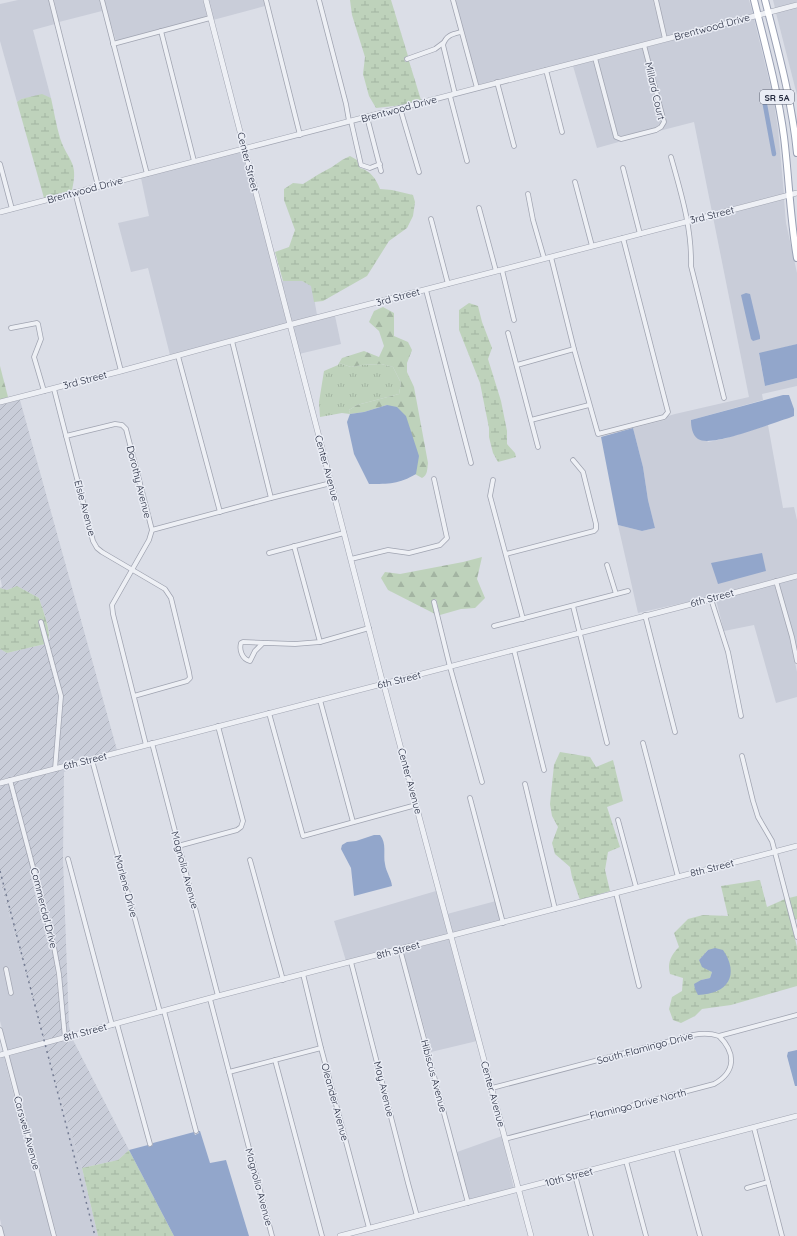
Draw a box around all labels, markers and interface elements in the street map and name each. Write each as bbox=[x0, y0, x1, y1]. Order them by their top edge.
street label: Brentwood Drive bbox=[673, 11, 752, 43]
street label: Millard Court bbox=[642, 61, 668, 122]
road number: SR 5A bbox=[760, 90, 794, 104]
street label: Brentwood Drive bbox=[360, 93, 439, 125]
street label: Center Street bbox=[234, 131, 262, 194]
street label: Brentwood Drive bbox=[46, 174, 125, 206]
street label: 3rd Street bbox=[689, 203, 736, 227]
street label: 3rd Street bbox=[375, 285, 422, 309]
street label: 3rd Street bbox=[62, 368, 109, 392]
street label: Center Avenue bbox=[312, 434, 342, 503]
street label: Dorothy Avenue bbox=[124, 444, 154, 520]
street label: Elsie Avenue bbox=[71, 479, 99, 538]
street label: 6th Street bbox=[689, 586, 736, 610]
street label: 6th Street bbox=[376, 668, 423, 692]
street label: Center Avenue bbox=[395, 747, 425, 816]
street label: 6th Street bbox=[62, 749, 109, 773]
street label: Magnolia Avenue bbox=[168, 830, 202, 911]
street label: Marlene Drive bbox=[111, 853, 141, 919]
street label: 8th Street bbox=[689, 856, 736, 880]
street label: Commercial Drive bbox=[28, 866, 60, 950]
street label: 8th Street bbox=[375, 938, 422, 962]
street label: 8th Street bbox=[62, 1020, 109, 1044]
street label: South Flamingo Drive bbox=[595, 1029, 695, 1067]
street label: Hibiscus Avenue bbox=[418, 1038, 450, 1114]
street label: May Avenue bbox=[371, 1060, 397, 1119]
street label: Center Avenue bbox=[478, 1060, 508, 1129]
street label: Oleander Avenue bbox=[318, 1062, 352, 1143]
street label: Flamingo Drive North bbox=[588, 1086, 688, 1122]
street label: Carswell Avenue bbox=[11, 1095, 43, 1172]
street label: Magnolia Avenue bbox=[242, 1147, 276, 1228]
street label: 10th Street bbox=[544, 1164, 595, 1190]

